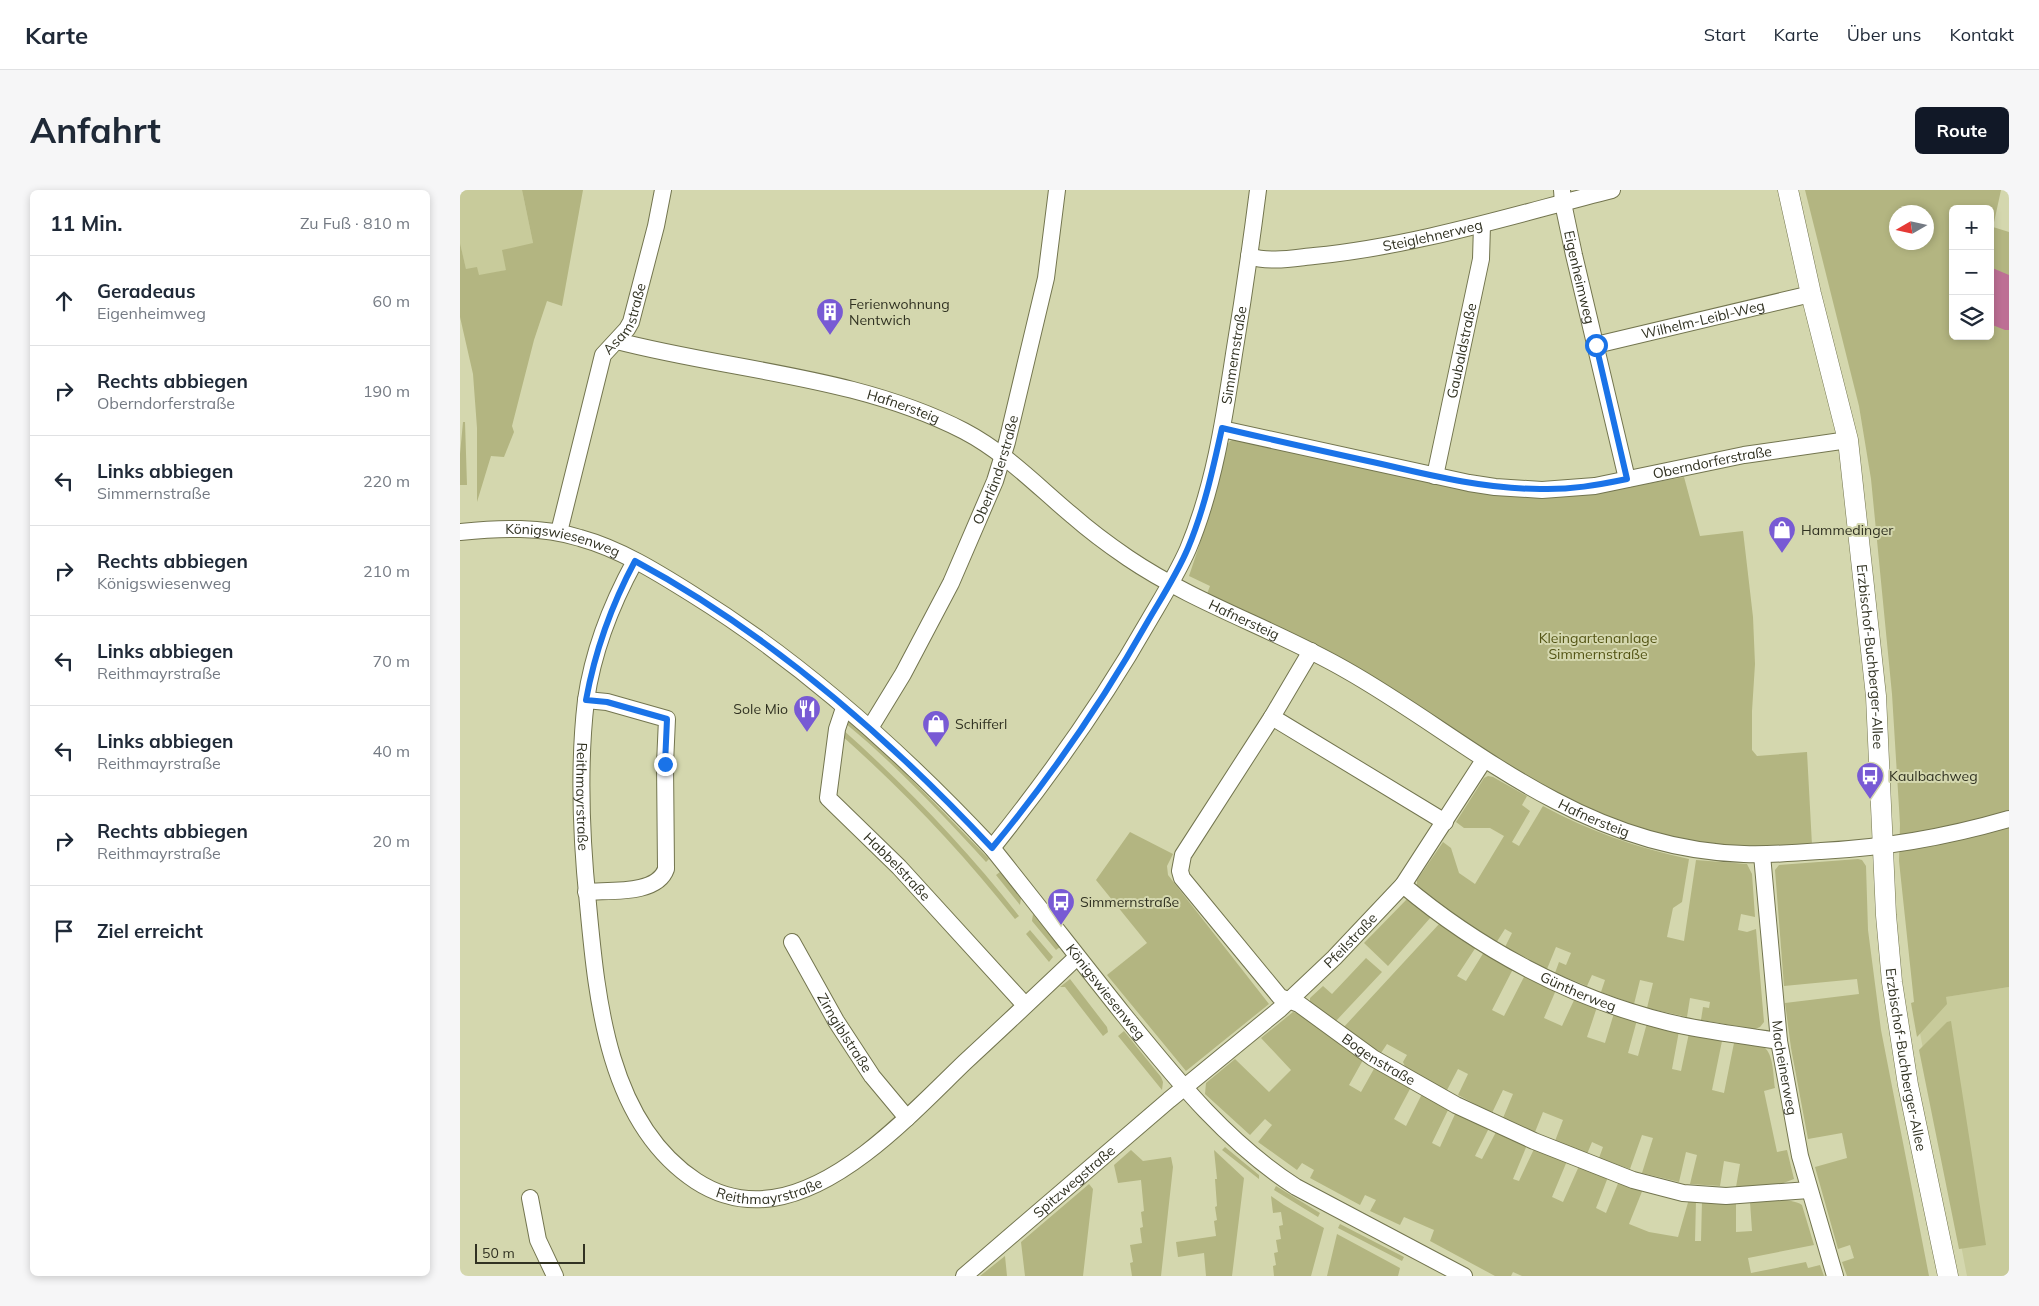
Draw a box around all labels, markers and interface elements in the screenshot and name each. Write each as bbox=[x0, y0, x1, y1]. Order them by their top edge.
text: Karte bbox=[25, 20, 88, 50]
text: Start bbox=[1704, 23, 1745, 46]
text: Karte bbox=[1773, 23, 1819, 46]
text: Über uns bbox=[1847, 23, 1922, 46]
text: Kontakt bbox=[1950, 23, 2014, 46]
button: Route bbox=[1915, 107, 2009, 154]
text: Anfahrt bbox=[30, 108, 161, 152]
north arrow bbox=[1889, 205, 1934, 250]
map controls bbox=[1949, 205, 1994, 340]
button: + bbox=[1949, 205, 1994, 250]
text: 11 Min. bbox=[50, 210, 123, 236]
text: Zu Fuß · 810 m bbox=[300, 213, 410, 233]
street label: Steiglehnerweg bbox=[1381, 215, 1484, 255]
street label: Eigenheimweg bbox=[1560, 229, 1599, 326]
button: − bbox=[1949, 250, 1994, 295]
text: Geradeaus bbox=[97, 279, 195, 303]
street label: Asamstraße bbox=[599, 281, 650, 358]
icon: ahead bbox=[50, 287, 78, 315]
text: 60 m bbox=[373, 291, 410, 311]
place label: Ferienwohnung Nentwich bbox=[849, 295, 950, 329]
button: layers bbox=[1949, 295, 1994, 340]
street label: Wilhelm-Leibl-Weg bbox=[1640, 296, 1767, 343]
building icon: Ferienwohnung Nentwich bbox=[815, 297, 845, 336]
street label: Gaubaldstraße bbox=[1443, 301, 1480, 400]
text: Eigenheimweg bbox=[97, 303, 206, 323]
street label: Simmernstraße bbox=[1217, 305, 1251, 406]
route start bbox=[1585, 334, 1608, 357]
text: Rechts abbiegen bbox=[97, 369, 248, 393]
icon: right bbox=[50, 377, 78, 405]
text: 190 m bbox=[363, 381, 410, 401]
street label: Hafnersteig bbox=[865, 385, 942, 427]
text: Oberndorferstraße bbox=[97, 393, 235, 413]
street label: Oberländerstraße bbox=[968, 413, 1022, 527]
street label: Oberndorferstraße bbox=[1651, 442, 1773, 483]
text: Links abbiegen bbox=[97, 459, 234, 483]
icon: left bbox=[50, 467, 78, 495]
text: 220 m bbox=[363, 471, 410, 491]
text: Simmernstraße bbox=[97, 483, 210, 503]
shop icon: Hammedinger bbox=[1767, 515, 1797, 554]
street label: Königswiesenweg bbox=[505, 520, 623, 561]
place label: Hammedinger bbox=[1801, 521, 1894, 539]
text: Rechts abbiegen bbox=[97, 549, 248, 573]
icon: right bbox=[50, 557, 78, 585]
text: 210 m bbox=[363, 561, 410, 581]
street label: Erzbischof-Buchberger-Allee bbox=[1853, 563, 1887, 750]
text: Königswiesenweg bbox=[97, 573, 231, 593]
street label: Hafnersteig bbox=[1206, 595, 1282, 644]
park label: Kleingartenanlage Simmernstraße bbox=[1539, 629, 1657, 663]
text: Links abbiegen bbox=[97, 639, 234, 663]
icon: left bbox=[50, 647, 78, 675]
text: 70 m bbox=[373, 651, 410, 671]
text: Reithmayrstraße bbox=[97, 663, 221, 683]
restaurant icon: Sole Mio bbox=[792, 694, 822, 733]
place label: Sole Mio bbox=[733, 700, 788, 718]
shop icon: Schifferl bbox=[921, 709, 951, 748]
place label: Schifferl bbox=[955, 715, 1007, 733]
text: Links abbiegen bbox=[97, 729, 234, 753]
icon: left bbox=[50, 737, 78, 765]
text: 40 m bbox=[373, 741, 410, 761]
street label: Reithmayrstraße bbox=[572, 742, 592, 851]
text: Reithmayrstraße bbox=[97, 753, 221, 773]
route end bbox=[654, 753, 677, 776]
bus stop icon: Kaulbachweg bbox=[1855, 761, 1885, 800]
place label: Kaulbachweg bbox=[1889, 767, 1978, 785]
street label: Hafnersteig bbox=[1555, 795, 1632, 841]
text: Rechts abbiegen bbox=[97, 819, 248, 843]
icon: right bbox=[50, 827, 78, 855]
street label: Habbelstraße bbox=[860, 828, 934, 905]
text: 20 m bbox=[373, 831, 410, 851]
text: Reithmayrstraße bbox=[97, 843, 221, 863]
bus stop icon: Simmernstraße bbox=[1046, 887, 1076, 926]
place label: Simmernstraße bbox=[1080, 893, 1179, 911]
street label: Pfeilstraße bbox=[1320, 909, 1381, 972]
icon: arrive bbox=[50, 917, 78, 945]
text: Ziel erreicht bbox=[97, 919, 203, 943]
street label: Königswiesenweg bbox=[1062, 940, 1149, 1043]
street label: Erzbischof-Buchberger-Allee bbox=[1882, 967, 1931, 1153]
street label: Güntherweg bbox=[1537, 968, 1619, 1015]
street label: Zirngiblstraße bbox=[813, 990, 876, 1076]
street label: Macheinerweg bbox=[1768, 1019, 1801, 1117]
street label: Bogenstraße bbox=[1338, 1029, 1419, 1089]
street label: Spitzwegstraße bbox=[1029, 1141, 1119, 1222]
street label: Reithmayrstraße bbox=[714, 1174, 825, 1208]
scale bar bbox=[475, 1241, 585, 1264]
text: 50 m bbox=[482, 1244, 515, 1262]

